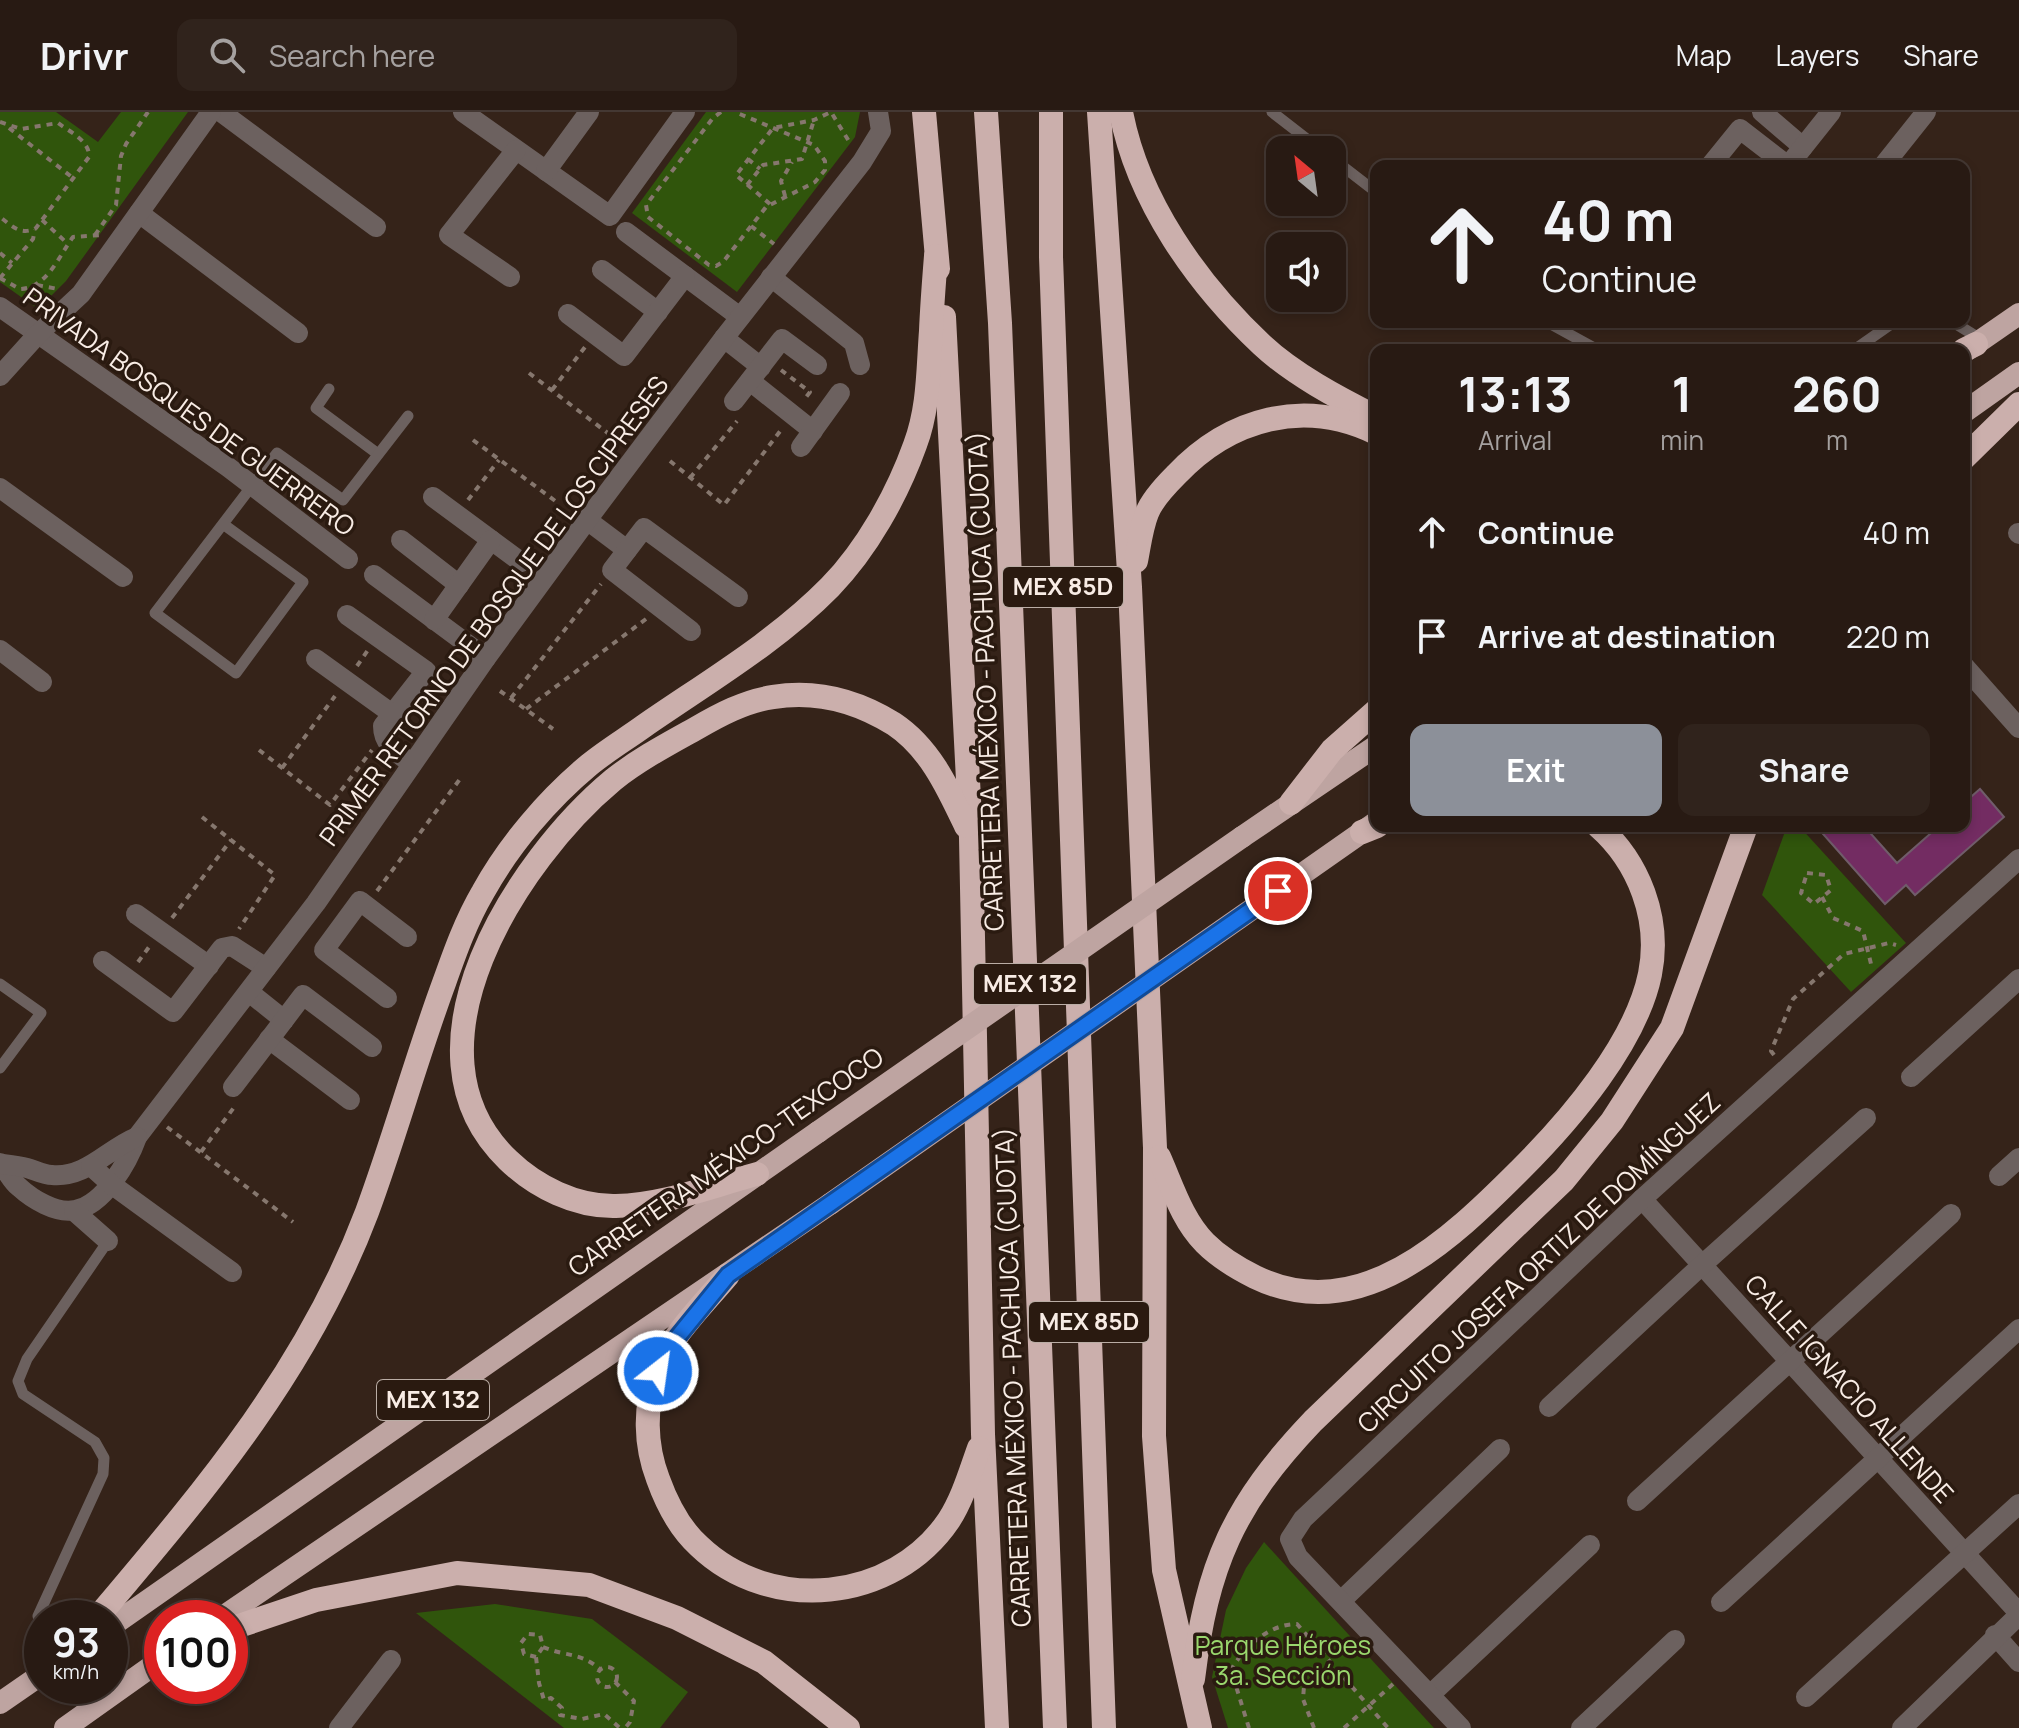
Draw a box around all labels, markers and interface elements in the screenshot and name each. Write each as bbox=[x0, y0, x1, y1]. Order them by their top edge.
search box bbox=[177, 19, 737, 91]
text: Drivr bbox=[40, 29, 129, 81]
icon: search bbox=[205, 33, 249, 77]
text: Search here bbox=[269, 35, 435, 76]
text: Map bbox=[1676, 36, 1732, 74]
text: Layers bbox=[1776, 36, 1859, 74]
text: Share bbox=[1903, 36, 1979, 74]
north arrow bbox=[1266, 136, 1346, 216]
map controls bbox=[1266, 136, 1346, 312]
text: 40 m bbox=[1542, 181, 1674, 258]
icon: ahead bbox=[1410, 192, 1514, 296]
button: sound bbox=[1266, 232, 1346, 312]
text: Continue bbox=[1542, 254, 1697, 303]
street label: PRIVADA BOSQUES DE GUERRERO bbox=[16, 278, 363, 544]
text: 13:13 bbox=[1458, 361, 1572, 426]
text: 1 bbox=[1672, 361, 1693, 426]
text: 260 bbox=[1792, 361, 1882, 426]
street label: PRIMER RETORNO DE BOSQUE DE LOS CIPRESES bbox=[310, 368, 676, 853]
text: Arrival bbox=[1478, 422, 1552, 458]
text: min bbox=[1660, 422, 1704, 458]
text: m bbox=[1826, 422, 1848, 458]
street label: CARRETERA MÉXICO - PACHUCA (CUOTA) bbox=[958, 430, 1012, 932]
icon: ahead bbox=[1410, 510, 1454, 554]
text: Continue bbox=[1478, 512, 1614, 553]
text: 40 m bbox=[1863, 512, 1930, 553]
road number: MEX 85D bbox=[1003, 567, 1123, 607]
icon: arrive bbox=[1410, 614, 1454, 658]
text: Arrive at destination bbox=[1478, 616, 1776, 657]
text: 220 m bbox=[1846, 616, 1930, 657]
button: Exit bbox=[1410, 724, 1662, 816]
button: Share bbox=[1678, 724, 1930, 816]
pin bbox=[1244, 857, 1312, 925]
icon: arrive bbox=[1256, 869, 1300, 913]
road number: MEX 132 bbox=[974, 964, 1086, 1004]
street label: CARRETERA MÉXICO-TEXCOCO bbox=[560, 1038, 891, 1284]
street label: CIRCUITO JOSEFA ORTIZ DE DOMÍNGUEZ bbox=[1349, 1084, 1728, 1441]
street label: CARRETERA MÉXICO - PACHUCA (CUOTA) bbox=[985, 1126, 1039, 1628]
street label: CALLE IGNACIO ALLENDE bbox=[1737, 1266, 1962, 1510]
road number: MEX 85D bbox=[1029, 1302, 1149, 1342]
position arrow bbox=[616, 1329, 700, 1413]
road number: MEX 132 bbox=[377, 1380, 489, 1420]
speed limit sign: 100 bbox=[144, 1600, 248, 1704]
text: 93 bbox=[52, 1614, 100, 1669]
park label: Parque Héroes 3a. Sección bbox=[1195, 1627, 1371, 1693]
text: km/h bbox=[53, 1658, 99, 1685]

